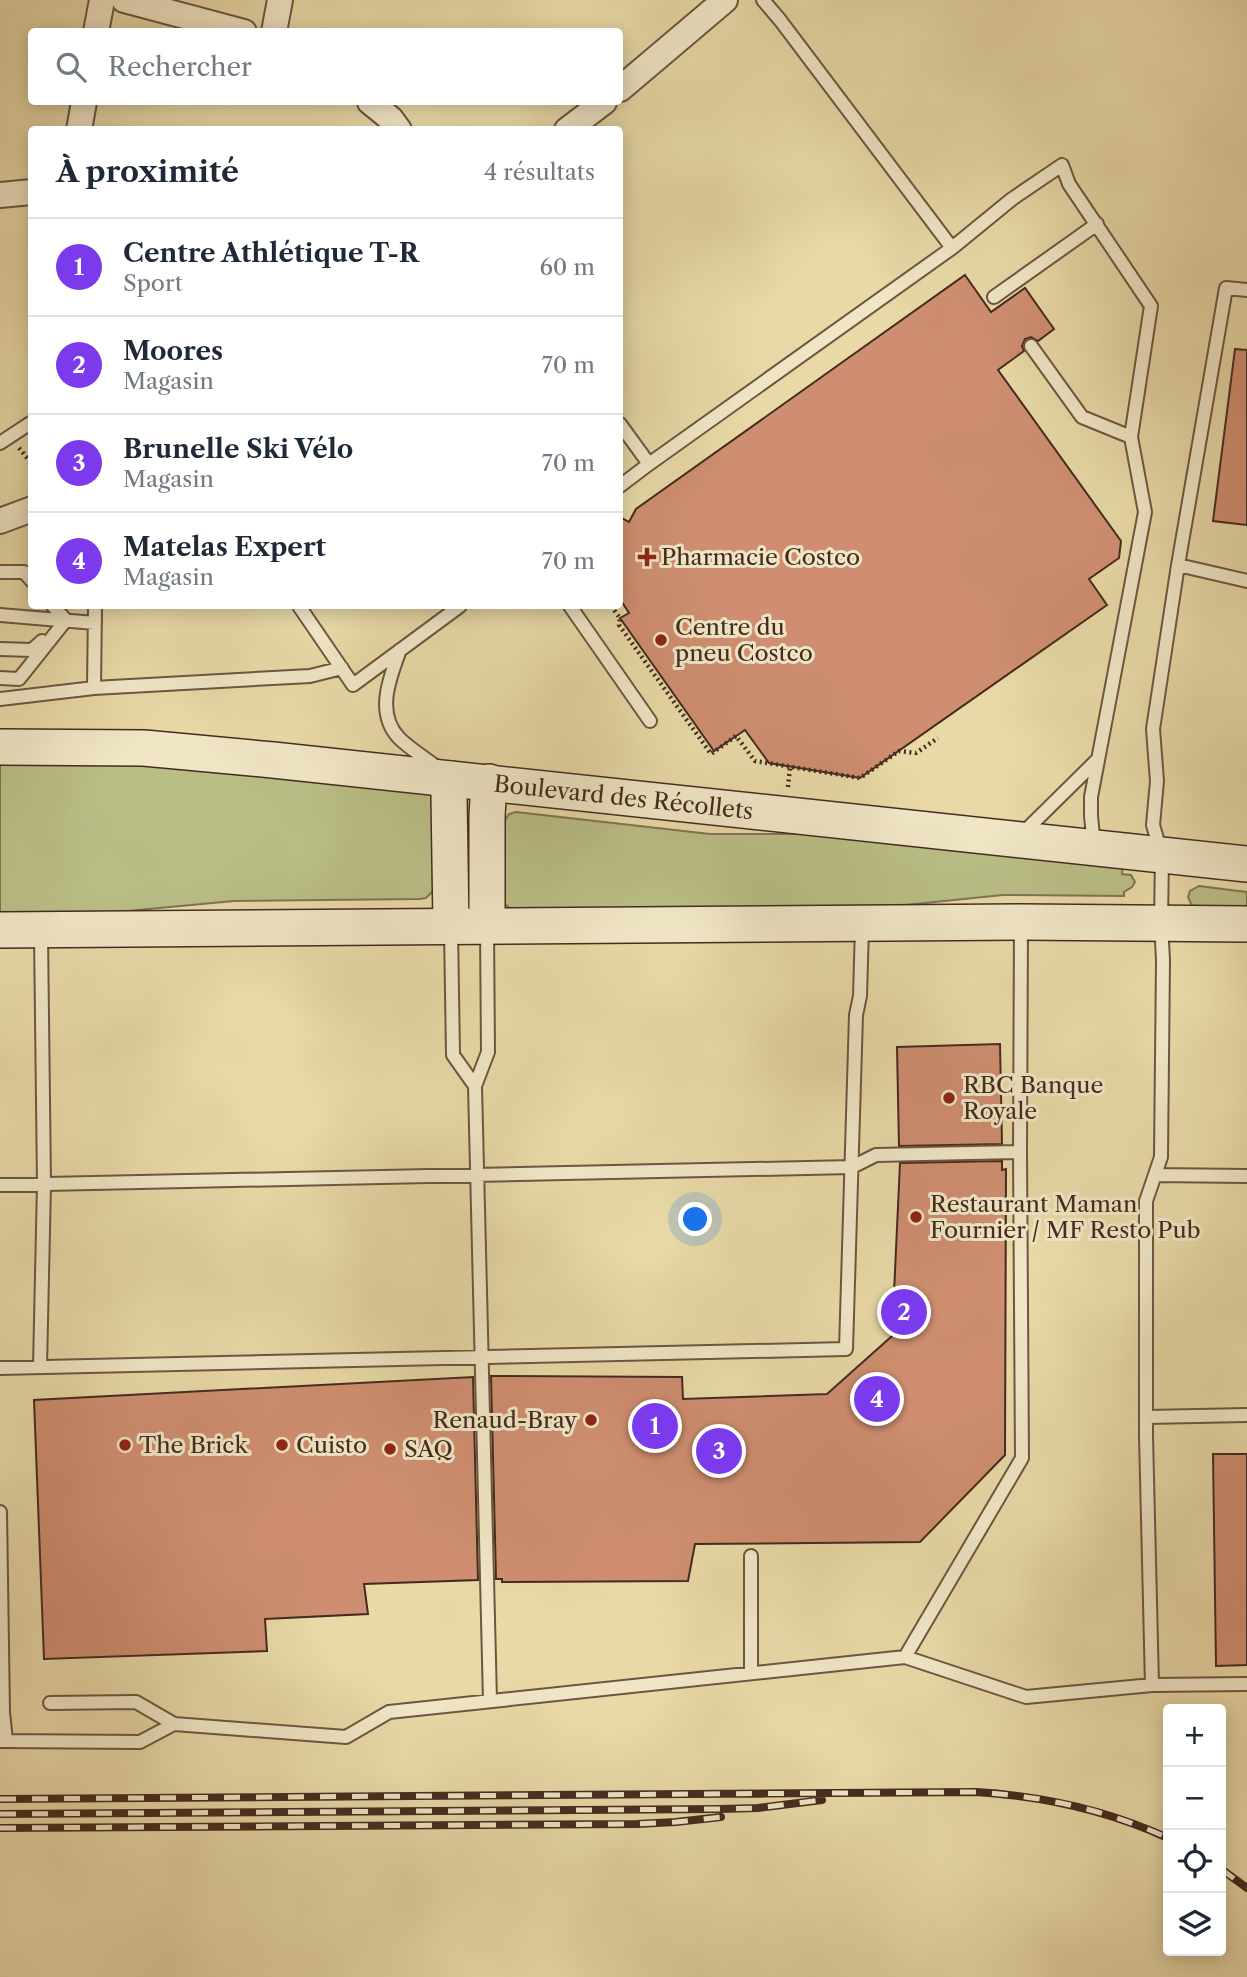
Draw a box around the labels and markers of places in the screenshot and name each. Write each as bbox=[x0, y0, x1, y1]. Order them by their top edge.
place label: Pharmacie Costco bbox=[661, 543, 860, 571]
marker: Pharmacie Costco bbox=[639, 549, 655, 565]
place label: Centre du pneu Costco bbox=[675, 613, 813, 667]
marker: Centre du pneu Costco bbox=[653, 632, 669, 648]
place label: RBC Banque Royale bbox=[963, 1071, 1103, 1125]
marker: RBC Banque Royale bbox=[941, 1090, 957, 1106]
place label: Restaurant Maman Fournier / MF Resto Pub bbox=[930, 1190, 1201, 1244]
marker: Restaurant Maman Fournier / MF Resto Pub bbox=[908, 1209, 924, 1225]
pin: 2 bbox=[881, 1286, 927, 1338]
pin: 4 bbox=[854, 1373, 900, 1425]
pin: 1 bbox=[632, 1400, 678, 1452]
place label: Renaud-Bray bbox=[432, 1406, 577, 1434]
marker: Renaud-Bray bbox=[583, 1412, 599, 1428]
pin: 3 bbox=[696, 1425, 742, 1477]
place label: The Brick bbox=[139, 1431, 249, 1459]
place label: Cuisto bbox=[296, 1431, 367, 1459]
place label: SAQ bbox=[404, 1435, 453, 1463]
marker: The Brick bbox=[117, 1437, 133, 1453]
marker: Cuisto bbox=[274, 1437, 290, 1453]
marker: SAQ bbox=[382, 1441, 398, 1457]

